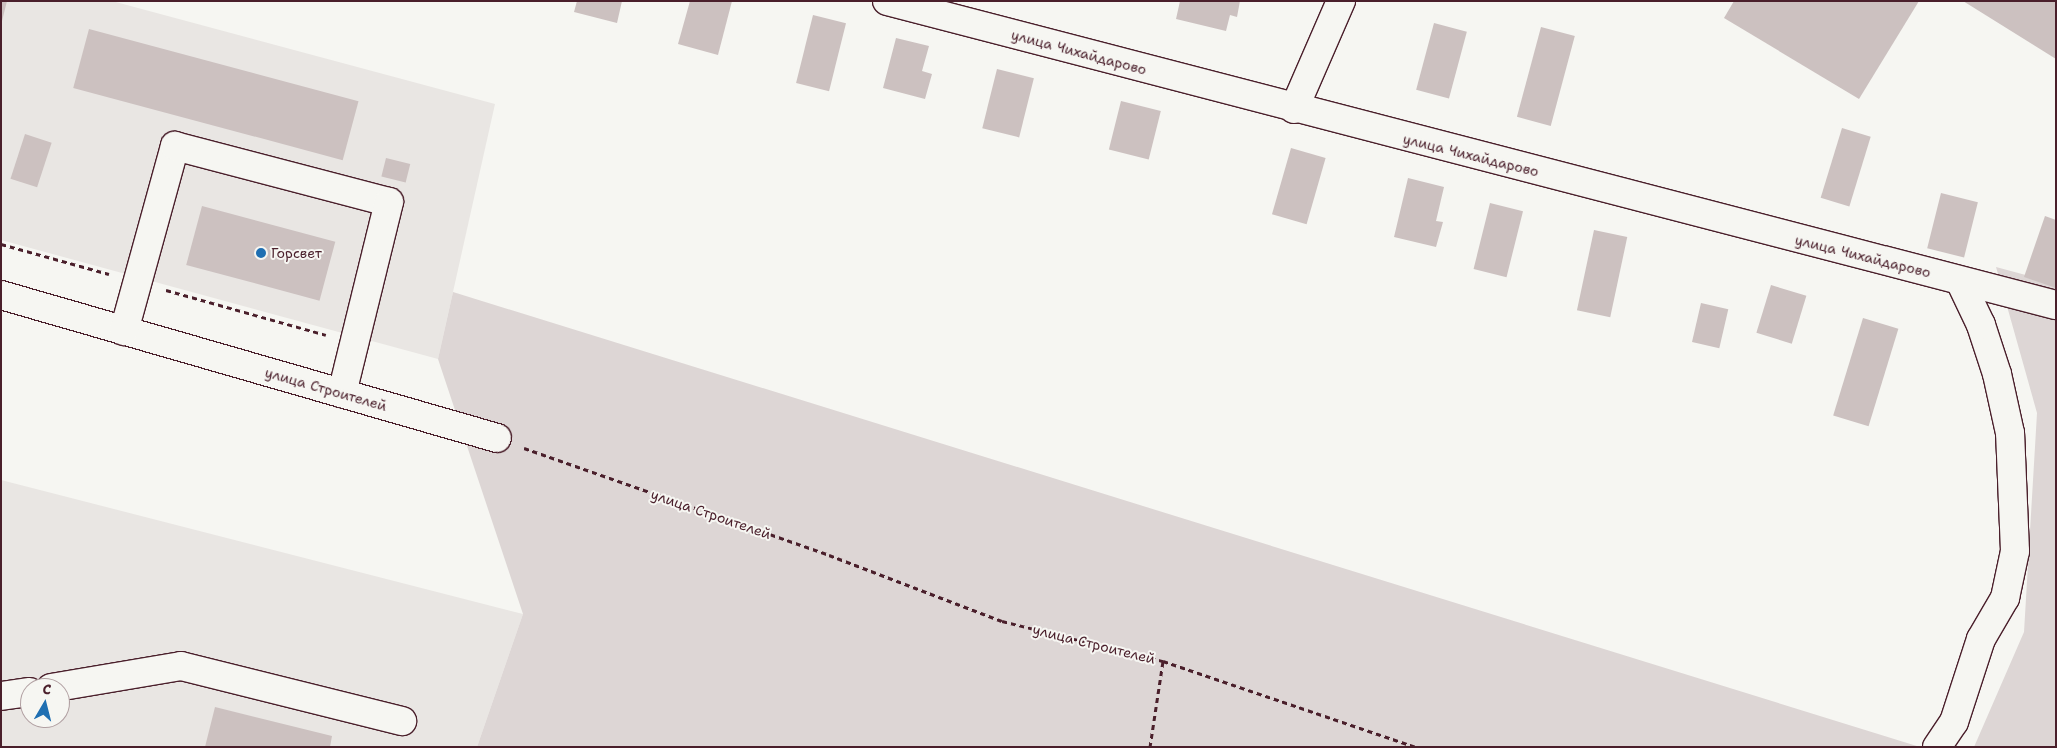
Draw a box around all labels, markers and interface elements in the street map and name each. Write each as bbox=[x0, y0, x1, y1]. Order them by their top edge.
street label: улица Чихайдарово bbox=[1010, 26, 1148, 78]
street label: улица Чихайдарово bbox=[1401, 130, 1541, 180]
street label: улица Чихайдарово bbox=[1793, 231, 1933, 281]
place label: Горсвет bbox=[271, 245, 322, 261]
marker: Горсвет bbox=[255, 247, 267, 259]
street label: улица Строителей bbox=[263, 364, 389, 414]
street label: улица Строителей bbox=[649, 486, 773, 542]
street label: улица Строителей bbox=[1031, 621, 1157, 667]
north arrow bbox=[20, 678, 70, 728]
text: С bbox=[41, 680, 52, 699]

